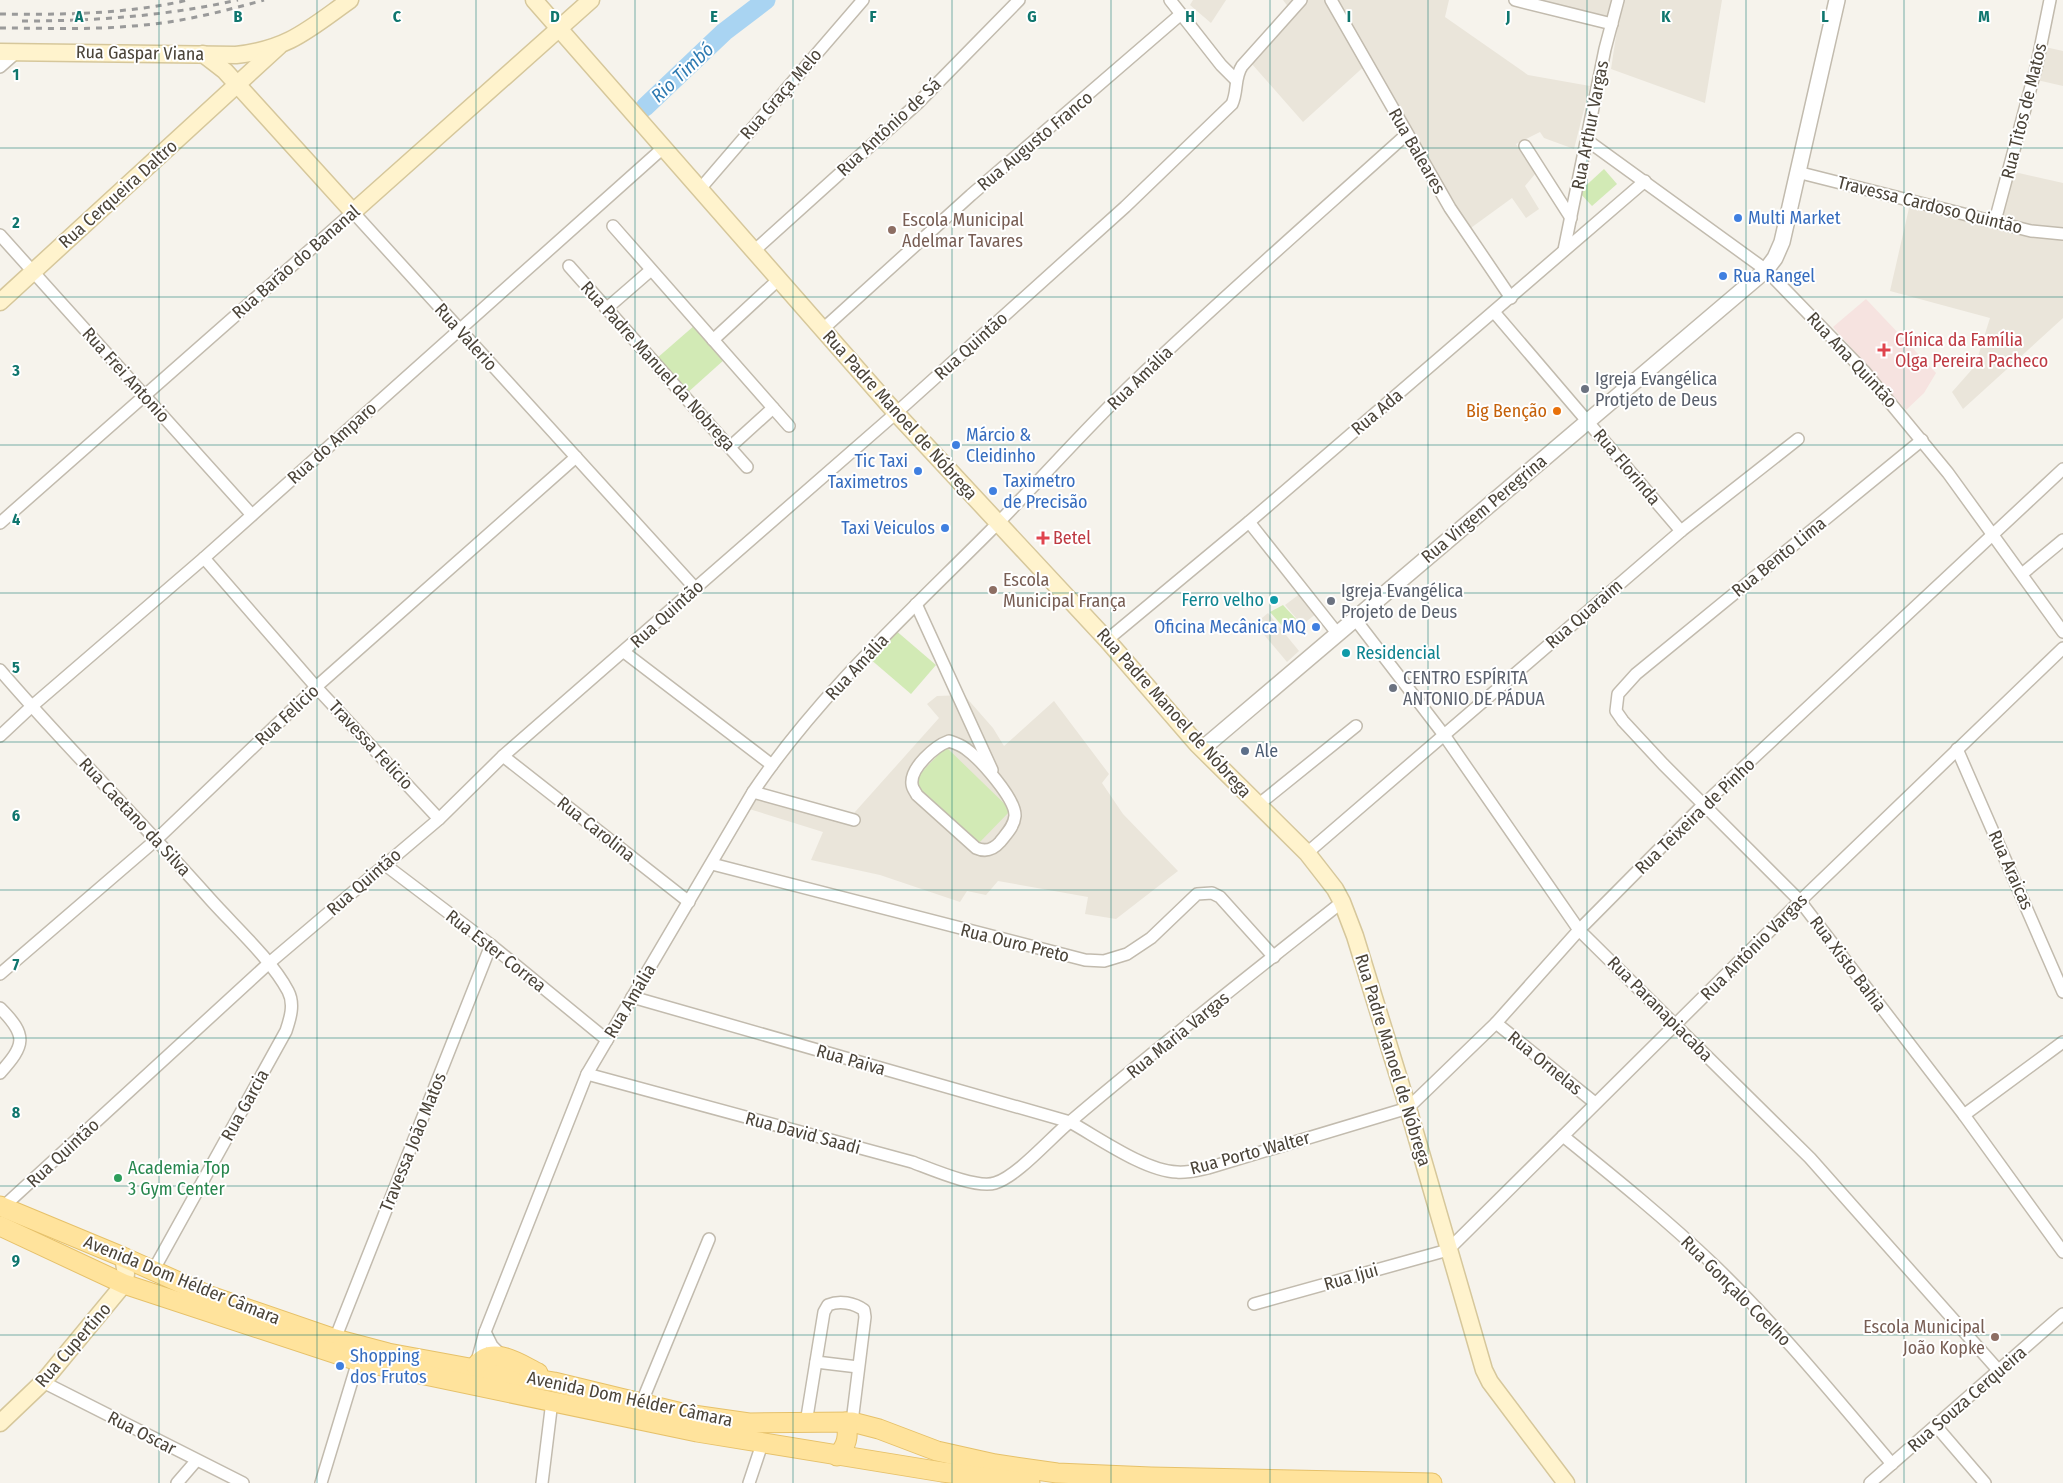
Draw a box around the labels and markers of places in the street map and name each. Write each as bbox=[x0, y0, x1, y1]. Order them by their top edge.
place label: Multi Market bbox=[1748, 207, 1841, 229]
place label: Escola Municipal Adelmar Tavares bbox=[902, 209, 1024, 252]
marker: Multi Market bbox=[1732, 212, 1744, 224]
marker: Escola Municipal Adelmar Tavares bbox=[886, 224, 898, 236]
place label: Rua Rangel bbox=[1733, 265, 1815, 287]
marker: Rua Rangel bbox=[1717, 270, 1729, 282]
place label: Clínica da Família Olga Pereira Pacheco bbox=[1895, 329, 2048, 372]
marker: Clínica da Família Olga Pereira Pacheco bbox=[1877, 343, 1891, 357]
place label: Igreja Evangélica Protjeto de Deus bbox=[1595, 368, 1717, 411]
marker: Igreja Evangélica Protjeto de Deus bbox=[1579, 383, 1591, 395]
place label: Big Benção bbox=[1466, 400, 1547, 422]
marker: Big Benção bbox=[1551, 405, 1563, 417]
place label: Márcio & Cleidinho bbox=[966, 424, 1036, 467]
marker: Márcio & Cleidinho bbox=[950, 439, 962, 451]
place label: Tic Taxi Taximetros bbox=[828, 450, 908, 493]
marker: Tic Taxi Taximetros bbox=[912, 465, 924, 477]
place label: Taximetro de Precisão bbox=[1003, 470, 1088, 513]
marker: Taximetro de Precisão bbox=[987, 485, 999, 497]
place label: Taxi Veiculos bbox=[841, 517, 935, 539]
marker: Taxi Veiculos bbox=[939, 522, 951, 534]
place label: Betel bbox=[1053, 527, 1091, 549]
marker: Betel bbox=[1037, 532, 1049, 544]
place label: Escola Municipal França bbox=[1003, 569, 1126, 612]
place label: Igreja Evangélica Projeto de Deus bbox=[1341, 580, 1463, 623]
marker: Escola Municipal França bbox=[987, 584, 999, 596]
place label: Ferro velho bbox=[1182, 589, 1264, 611]
marker: Ferro velho bbox=[1268, 594, 1280, 606]
marker: Igreja Evangélica Projeto de Deus bbox=[1325, 595, 1337, 607]
place label: Oficina Mecânica MQ bbox=[1154, 616, 1306, 638]
marker: Oficina Mecânica MQ bbox=[1310, 621, 1322, 633]
place label: Residencial bbox=[1356, 642, 1441, 664]
marker: Residencial bbox=[1340, 647, 1352, 659]
place label: CENTRO ESPÍRITA ANTONIO DE PÁDUA bbox=[1403, 666, 1545, 710]
marker: CENTRO ESPÍRITA ANTONIO DE PÁDUA bbox=[1387, 682, 1399, 694]
place label: Ale bbox=[1255, 740, 1278, 762]
marker: Ale bbox=[1239, 745, 1251, 757]
place label: Academia Top 3 Gym Center bbox=[128, 1157, 230, 1200]
marker: Academia Top 3 Gym Center bbox=[112, 1172, 124, 1184]
place label: Escola Municipal João Kopke bbox=[1863, 1316, 1985, 1359]
marker: Escola Municipal João Kopke bbox=[1989, 1331, 2001, 1343]
place label: Shopping dos Frutos bbox=[350, 1345, 427, 1388]
marker: Shopping dos Frutos bbox=[334, 1360, 346, 1372]

